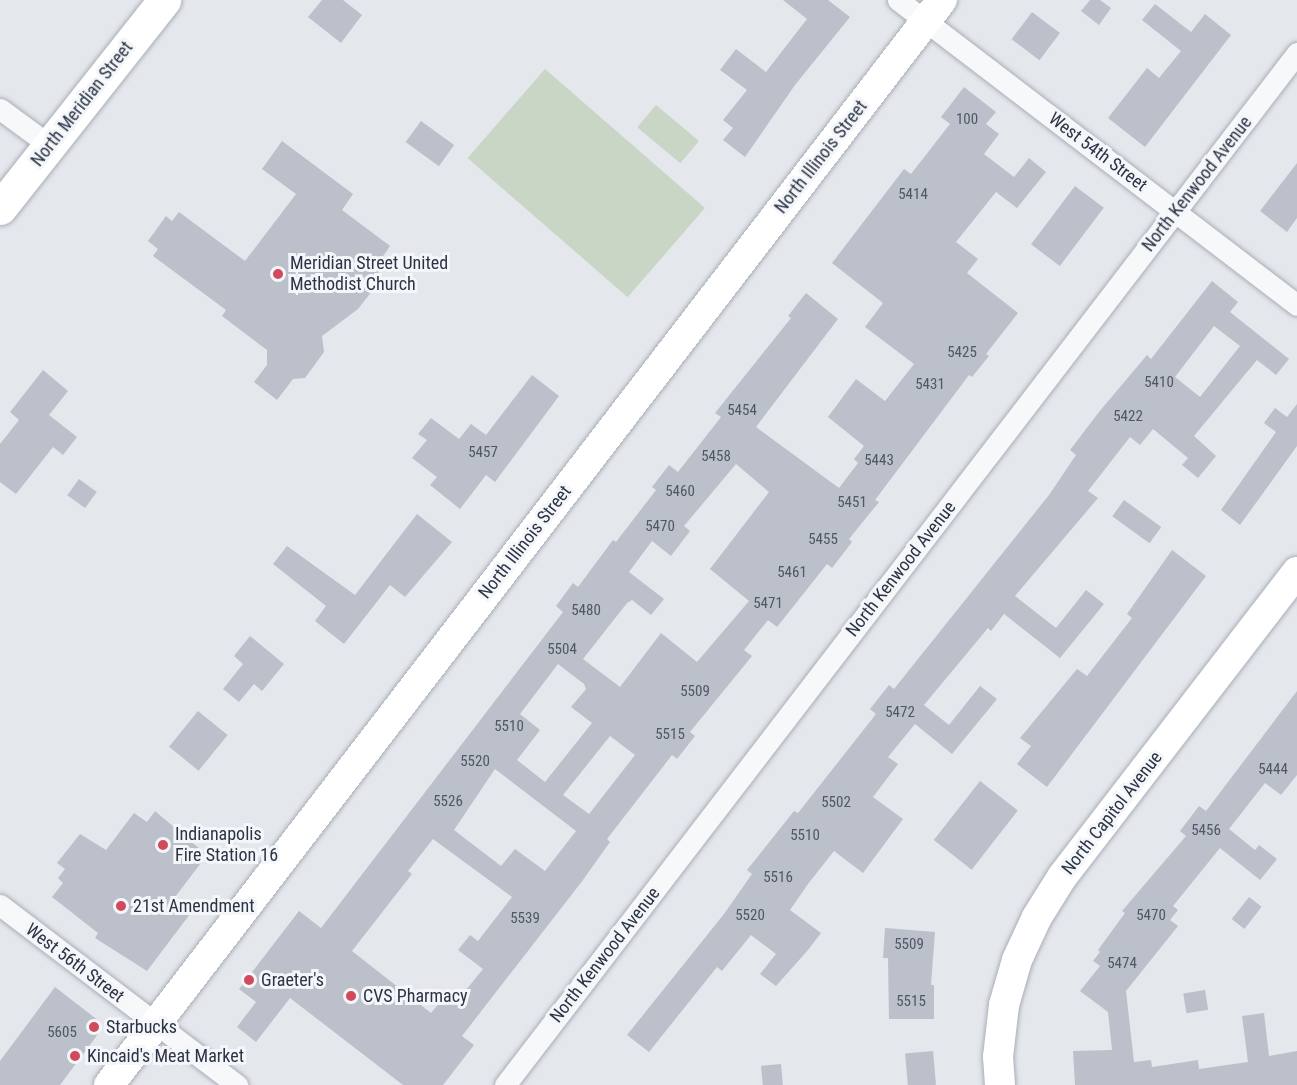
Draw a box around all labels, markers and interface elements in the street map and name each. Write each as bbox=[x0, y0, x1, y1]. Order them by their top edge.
street label: North Meridian Street bbox=[27, 37, 137, 171]
street label: North Illinois Street bbox=[770, 96, 872, 218]
street label: West 54th Street bbox=[1045, 108, 1151, 196]
house number: 100 bbox=[956, 111, 978, 129]
street label: North Kenwood Avenue bbox=[1137, 112, 1257, 256]
house number: 5414 bbox=[898, 186, 928, 204]
place label: Meridian Street United Methodist Church bbox=[290, 253, 448, 296]
marker: Meridian Street United Methodist Church bbox=[271, 267, 285, 281]
house number: 5425 bbox=[947, 344, 977, 362]
house number: 5410 bbox=[1144, 374, 1174, 392]
house number: 5431 bbox=[915, 376, 945, 394]
house number: 5454 bbox=[727, 402, 757, 420]
house number: 5422 bbox=[1113, 408, 1143, 426]
house number: 5457 bbox=[468, 444, 498, 462]
house number: 5458 bbox=[701, 448, 731, 466]
house number: 5443 bbox=[864, 452, 894, 470]
street label: North Illinois Street bbox=[474, 481, 576, 603]
house number: 5460 bbox=[665, 483, 695, 501]
house number: 5451 bbox=[837, 494, 867, 512]
street label: North Kenwood Avenue bbox=[841, 497, 961, 641]
house number: 5470 bbox=[645, 518, 675, 536]
house number: 5455 bbox=[808, 531, 838, 549]
house number: 5461 bbox=[777, 564, 807, 582]
house number: 5471 bbox=[753, 595, 783, 613]
house number: 5480 bbox=[571, 602, 601, 620]
house number: 5504 bbox=[547, 641, 577, 659]
house number: 5509 bbox=[680, 683, 710, 701]
house number: 5472 bbox=[885, 704, 915, 722]
house number: 5510 bbox=[494, 718, 524, 736]
house number: 5515 bbox=[655, 726, 685, 744]
street label: North Capitol Avenue bbox=[1057, 747, 1167, 879]
house number: 5520 bbox=[460, 753, 490, 771]
house number: 5444 bbox=[1258, 761, 1288, 779]
house number: 5526 bbox=[433, 793, 463, 811]
house number: 5502 bbox=[821, 794, 851, 812]
house number: 5456 bbox=[1191, 822, 1221, 840]
place label: Indianapolis Fire Station 16 bbox=[175, 824, 278, 866]
house number: 5510 bbox=[790, 827, 820, 845]
marker: Indianapolis Fire Station 16 bbox=[156, 838, 170, 852]
house number: 5516 bbox=[763, 869, 793, 887]
street label: North Kenwood Avenue bbox=[545, 883, 665, 1027]
place label: 21st Amendment bbox=[133, 895, 254, 917]
marker: 21st Amendment bbox=[114, 899, 128, 913]
house number: 5520 bbox=[735, 907, 765, 925]
house number: 5470 bbox=[1136, 907, 1166, 925]
house number: 5539 bbox=[510, 910, 540, 928]
street label: West 56th Street bbox=[22, 919, 128, 1007]
house number: 5509 bbox=[894, 936, 924, 954]
house number: 5474 bbox=[1107, 955, 1137, 973]
place label: Graeter's bbox=[261, 969, 324, 991]
marker: Graeter's bbox=[242, 973, 256, 987]
place label: CVS Pharmacy bbox=[363, 985, 468, 1007]
marker: CVS Pharmacy bbox=[344, 989, 358, 1003]
house number: 5515 bbox=[896, 993, 926, 1011]
place label: Starbucks bbox=[106, 1016, 177, 1038]
marker: Starbucks bbox=[87, 1020, 101, 1034]
house number: 5605 bbox=[47, 1024, 77, 1042]
place label: Kincaid's Meat Market bbox=[87, 1045, 244, 1067]
marker: Kincaid's Meat Market bbox=[68, 1049, 82, 1063]

